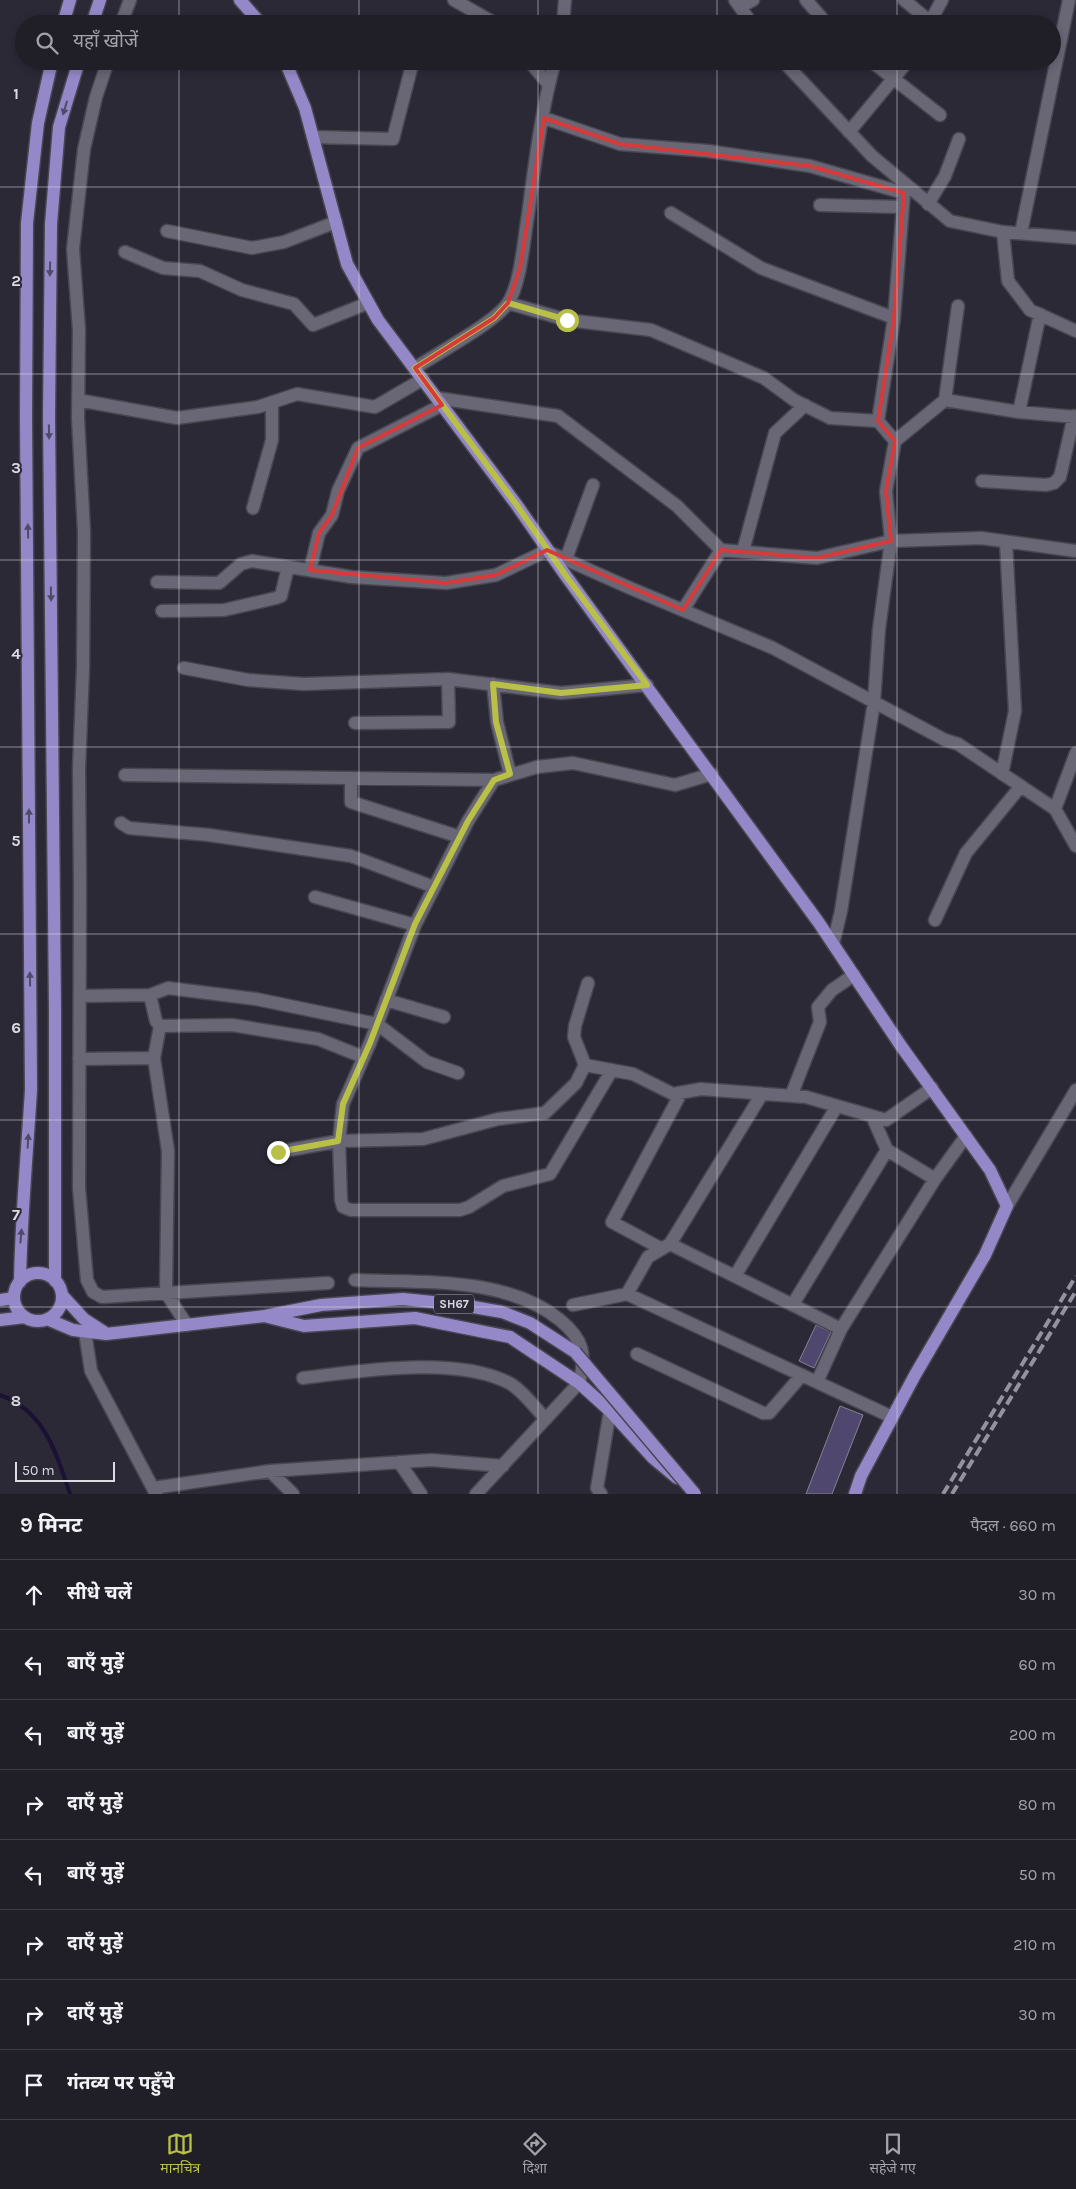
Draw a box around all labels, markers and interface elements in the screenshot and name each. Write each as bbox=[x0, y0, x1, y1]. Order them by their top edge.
search box bbox=[15, 15, 1061, 70]
icon: search bbox=[33, 29, 61, 57]
text: यहाँ खोजें bbox=[73, 30, 138, 52]
text: 1 bbox=[13, 84, 19, 103]
one-way arrow bbox=[60, 100, 68, 115]
one-way arrow bbox=[46, 262, 54, 278]
text: 2 bbox=[11, 271, 21, 290]
route start bbox=[556, 309, 579, 332]
one-way arrow bbox=[45, 424, 53, 440]
text: 3 bbox=[11, 458, 21, 477]
one-way arrow bbox=[24, 523, 32, 539]
one-way arrow bbox=[47, 586, 55, 602]
text: 4 bbox=[11, 644, 21, 663]
one-way arrow bbox=[25, 808, 33, 824]
text: 5 bbox=[11, 831, 21, 850]
one-way arrow bbox=[26, 970, 34, 986]
text: 6 bbox=[11, 1018, 21, 1037]
one-way arrow bbox=[25, 1133, 33, 1149]
route end bbox=[267, 1141, 290, 1164]
text: 7 bbox=[12, 1205, 20, 1224]
one-way arrow bbox=[17, 1227, 25, 1243]
road number: SH67 bbox=[434, 1295, 474, 1314]
text: 8 bbox=[11, 1391, 21, 1410]
scale bar bbox=[15, 1459, 115, 1482]
text: 50 m bbox=[22, 1462, 55, 1479]
text: 9 मिनट bbox=[20, 1513, 82, 1537]
text: पैदल · 660 m bbox=[971, 1516, 1056, 1535]
icon: ahead bbox=[20, 1581, 48, 1609]
text: सीधे चलें bbox=[67, 1582, 132, 1604]
text: 30 m bbox=[1018, 1585, 1056, 1604]
icon: left bbox=[20, 1651, 48, 1679]
text: बाएँ मुड़ें bbox=[67, 1652, 124, 1674]
text: 60 m bbox=[1019, 1655, 1056, 1674]
icon: left bbox=[20, 1721, 48, 1749]
text: बाएँ मुड़ें bbox=[67, 1722, 124, 1744]
text: 200 m bbox=[1009, 1725, 1056, 1744]
icon: right bbox=[20, 1791, 48, 1819]
text: दाएँ मुड़ें bbox=[67, 1792, 123, 1814]
text: 80 m bbox=[1018, 1795, 1056, 1814]
icon: left bbox=[20, 1861, 48, 1889]
text: बाएँ मुड़ें bbox=[67, 1862, 124, 1884]
text: 50 m bbox=[1019, 1865, 1056, 1884]
icon: right bbox=[20, 1931, 48, 1959]
text: दाएँ मुड़ें bbox=[67, 1932, 123, 1954]
text: 210 m bbox=[1013, 1935, 1056, 1954]
icon: right bbox=[20, 2001, 48, 2029]
text: दाएँ मुड़ें bbox=[67, 2002, 123, 2024]
text: 30 m bbox=[1018, 2005, 1056, 2024]
icon: arrive bbox=[20, 2071, 48, 2099]
text: गंतव्य पर पहुँचे bbox=[67, 2072, 174, 2094]
tab: मानचित्र bbox=[160, 2130, 200, 2179]
tab: दिशा bbox=[521, 2130, 549, 2179]
tab: सहेजे गए bbox=[869, 2130, 916, 2179]

